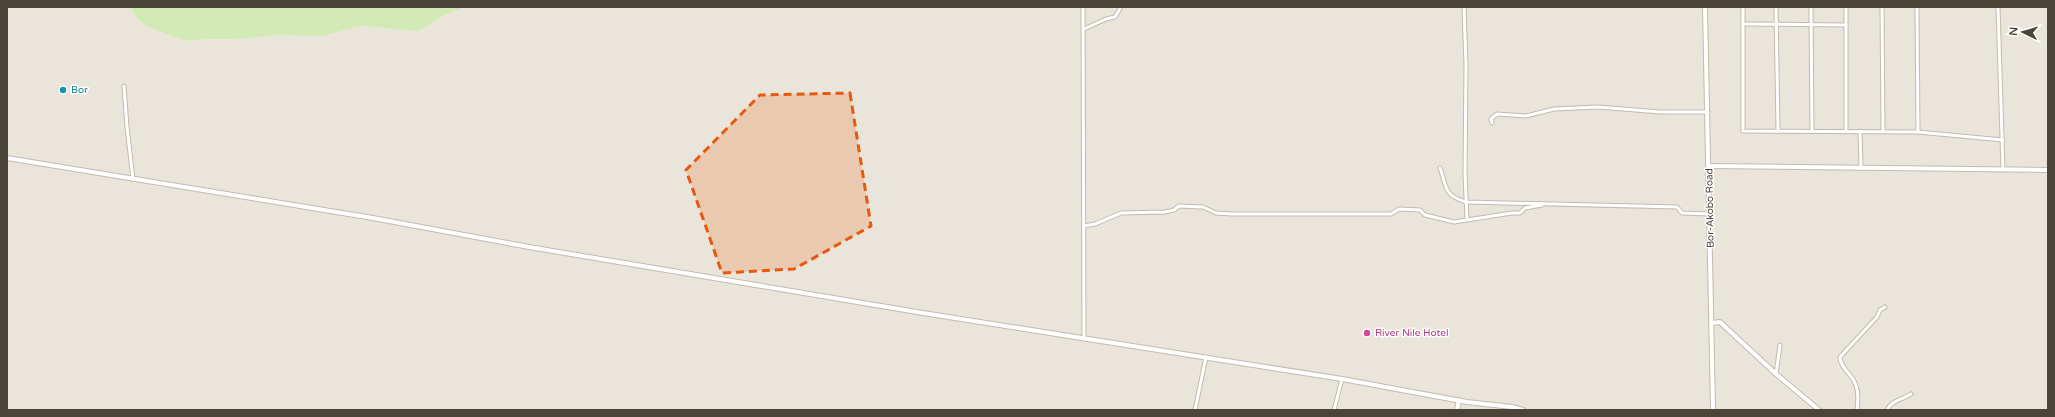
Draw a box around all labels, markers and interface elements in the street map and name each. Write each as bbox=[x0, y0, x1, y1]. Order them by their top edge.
north arrow bbox=[2003, 12, 2043, 52]
text: N bbox=[2007, 26, 2020, 36]
place label: Bor bbox=[71, 84, 88, 96]
marker: Bor bbox=[58, 85, 68, 95]
street label: Bor-Akobo Road bbox=[1703, 168, 1717, 248]
place label: River Nile Hotel bbox=[1375, 327, 1448, 339]
marker: River Nile Hotel bbox=[1362, 328, 1372, 338]

